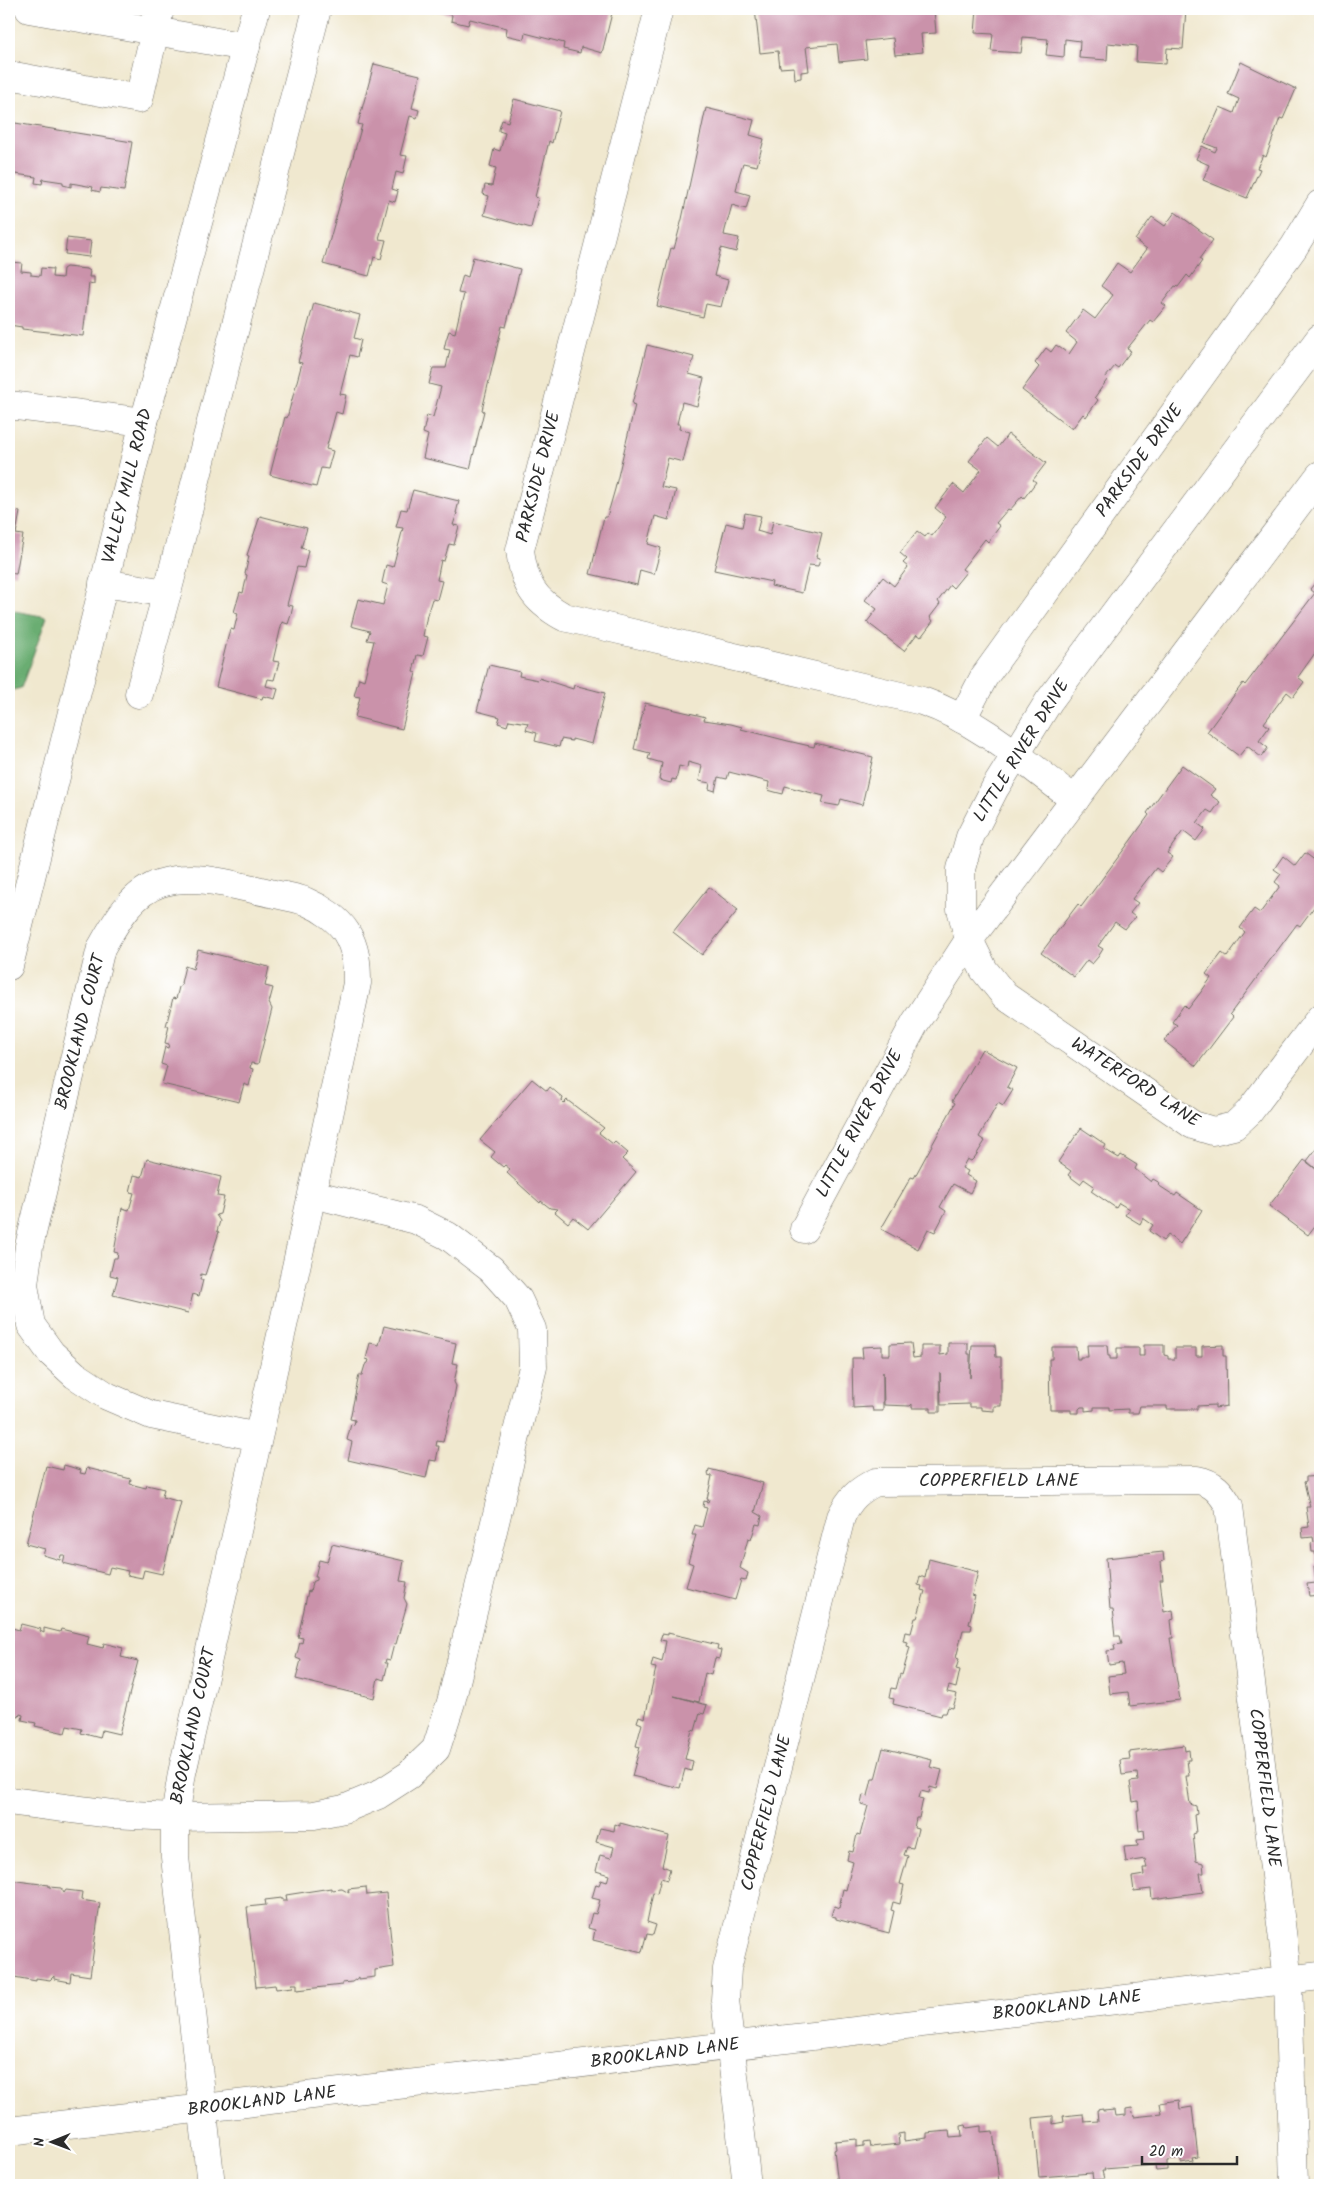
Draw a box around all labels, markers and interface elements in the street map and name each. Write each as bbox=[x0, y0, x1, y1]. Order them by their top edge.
street label: PARKSIDE DRIVE bbox=[1089, 398, 1191, 524]
street label: VALLEY MILL ROAD bbox=[95, 405, 161, 567]
street label: PARKSIDE DRIVE bbox=[509, 408, 569, 546]
street label: LITTLE RIVER DRIVE bbox=[966, 673, 1078, 828]
street label: BROOKLAND COURT bbox=[48, 950, 115, 1113]
street label: WATERFORD LANE bbox=[1065, 1030, 1206, 1136]
street label: LITTLE RIVER DRIVE bbox=[809, 1044, 912, 1203]
street label: COPPERFIELD LANE bbox=[919, 1467, 1080, 1496]
street label: BROOKLAND COURT bbox=[163, 1644, 225, 1807]
street label: COPPERFIELD LANE bbox=[1240, 1707, 1288, 1870]
street label: COPPERFIELD LANE bbox=[734, 1731, 801, 1894]
street label: BROOKLAND LANE bbox=[991, 1982, 1144, 2030]
street label: BROOKLAND LANE bbox=[589, 2030, 742, 2078]
street label: BROOKLAND LANE bbox=[186, 2078, 339, 2126]
north arrow bbox=[28, 2116, 78, 2166]
scale bar bbox=[1142, 2134, 1236, 2166]
text: N bbox=[29, 2137, 51, 2147]
text: 20 m bbox=[1149, 2140, 1183, 2164]

